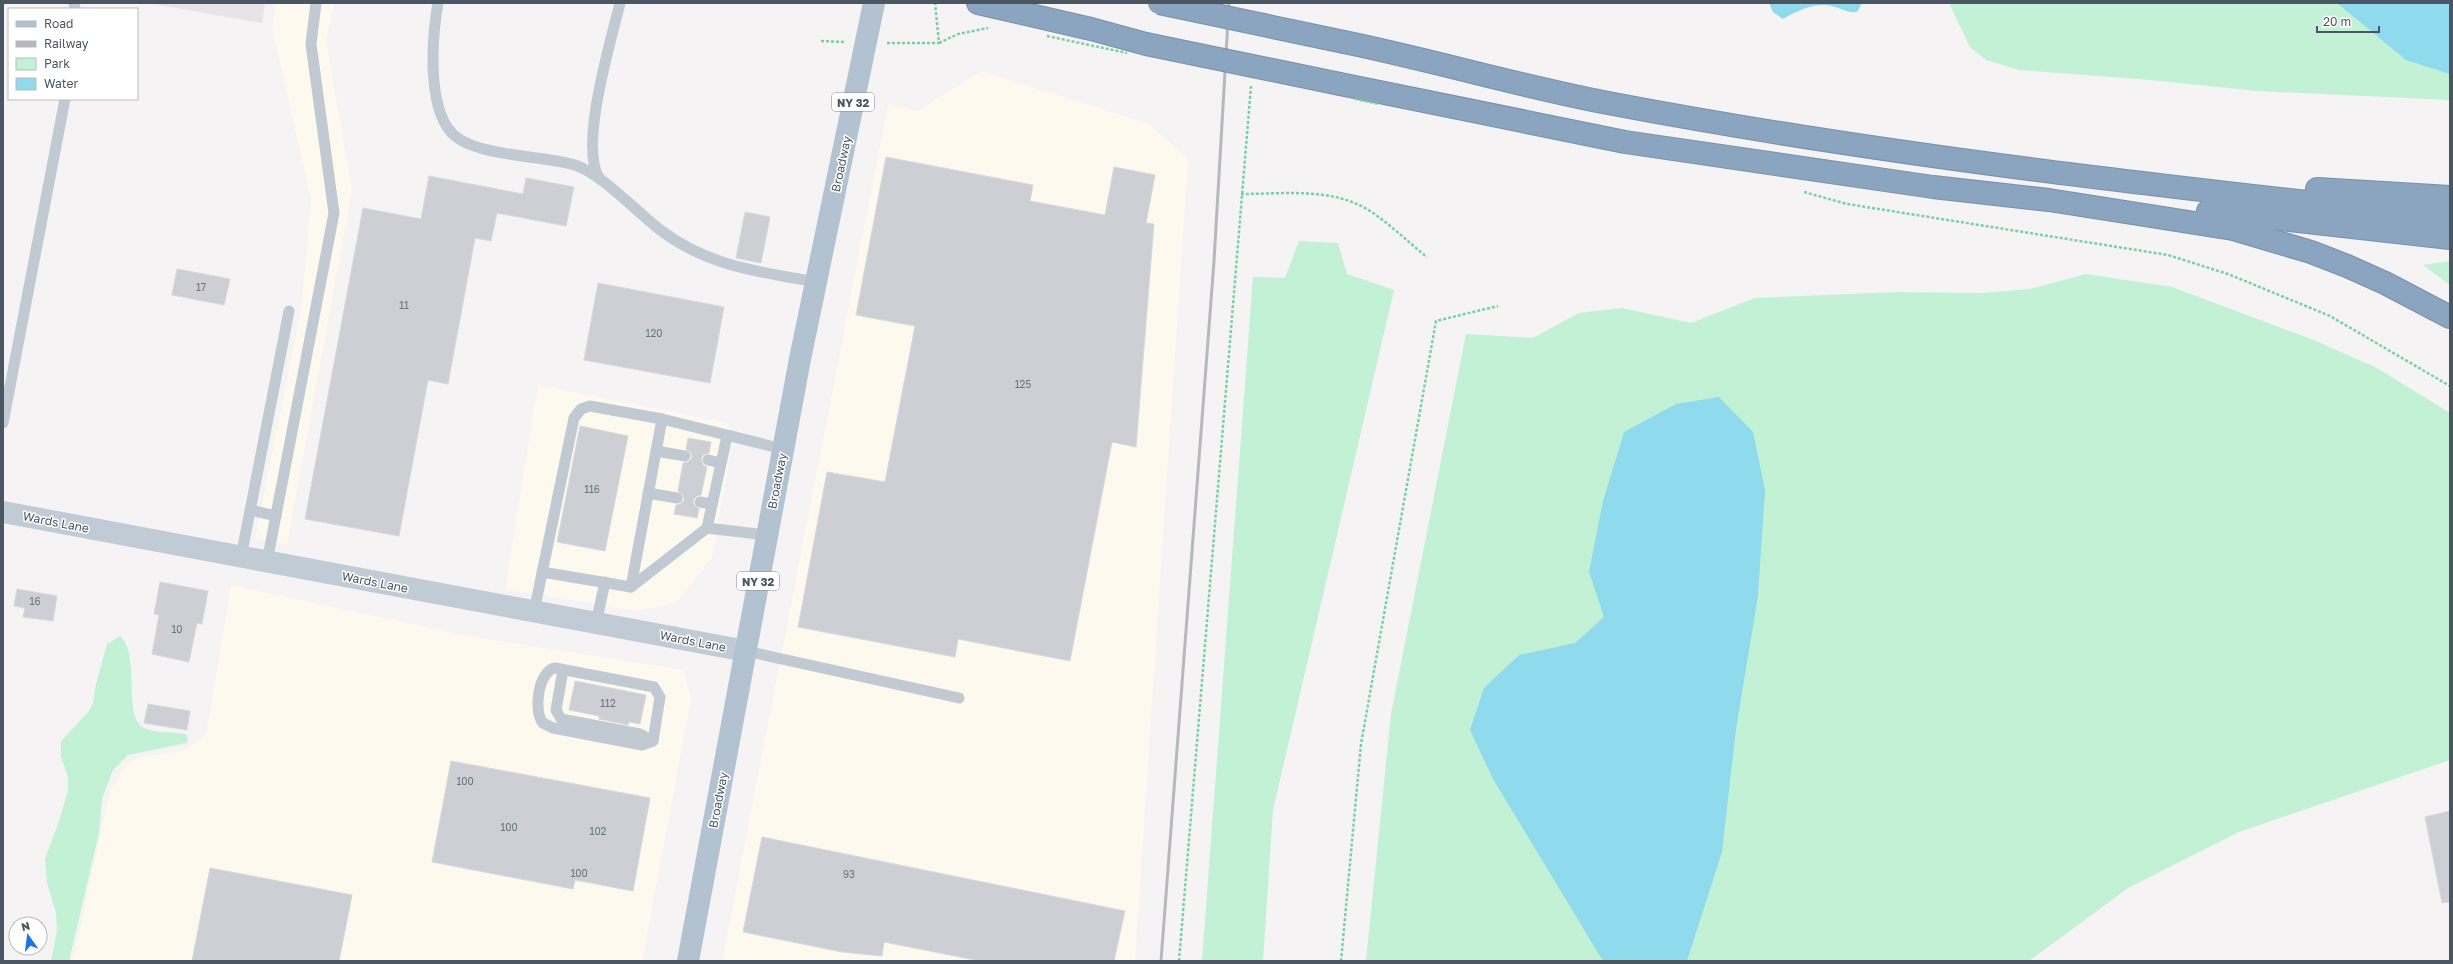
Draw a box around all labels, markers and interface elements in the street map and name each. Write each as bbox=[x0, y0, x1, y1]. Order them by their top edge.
legend bbox=[8, 8, 138, 100]
scale bar bbox=[2317, 8, 2379, 34]
text: 20 m bbox=[2323, 14, 2351, 29]
text: Road bbox=[44, 16, 73, 31]
text: Railway bbox=[44, 36, 89, 51]
text: Park bbox=[44, 56, 70, 71]
text: Water bbox=[44, 76, 78, 91]
road number: NY 32 bbox=[832, 93, 874, 111]
street label: Broadway bbox=[828, 134, 854, 193]
house number: 17 bbox=[196, 281, 206, 293]
house number: 11 bbox=[399, 299, 409, 311]
house number: 120 bbox=[646, 327, 662, 339]
house number: 125 bbox=[1015, 378, 1031, 390]
street label: Broadway bbox=[764, 451, 790, 510]
house number: 116 bbox=[584, 483, 600, 495]
street label: Wards Lane bbox=[22, 508, 90, 536]
street label: Wards Lane bbox=[341, 568, 409, 596]
road number: NY 32 bbox=[737, 572, 779, 590]
house number: 16 bbox=[30, 595, 40, 607]
house number: 10 bbox=[171, 623, 183, 635]
street label: Wards Lane bbox=[659, 627, 727, 655]
house number: 112 bbox=[600, 697, 616, 709]
street label: Broadway bbox=[705, 770, 731, 829]
house number: 100 bbox=[456, 775, 474, 787]
house number: 100 bbox=[500, 821, 518, 833]
house number: 102 bbox=[590, 825, 607, 837]
house number: 100 bbox=[570, 867, 588, 879]
house number: 93 bbox=[843, 868, 855, 880]
north arrow bbox=[8, 916, 48, 956]
text: N bbox=[20, 918, 31, 933]

